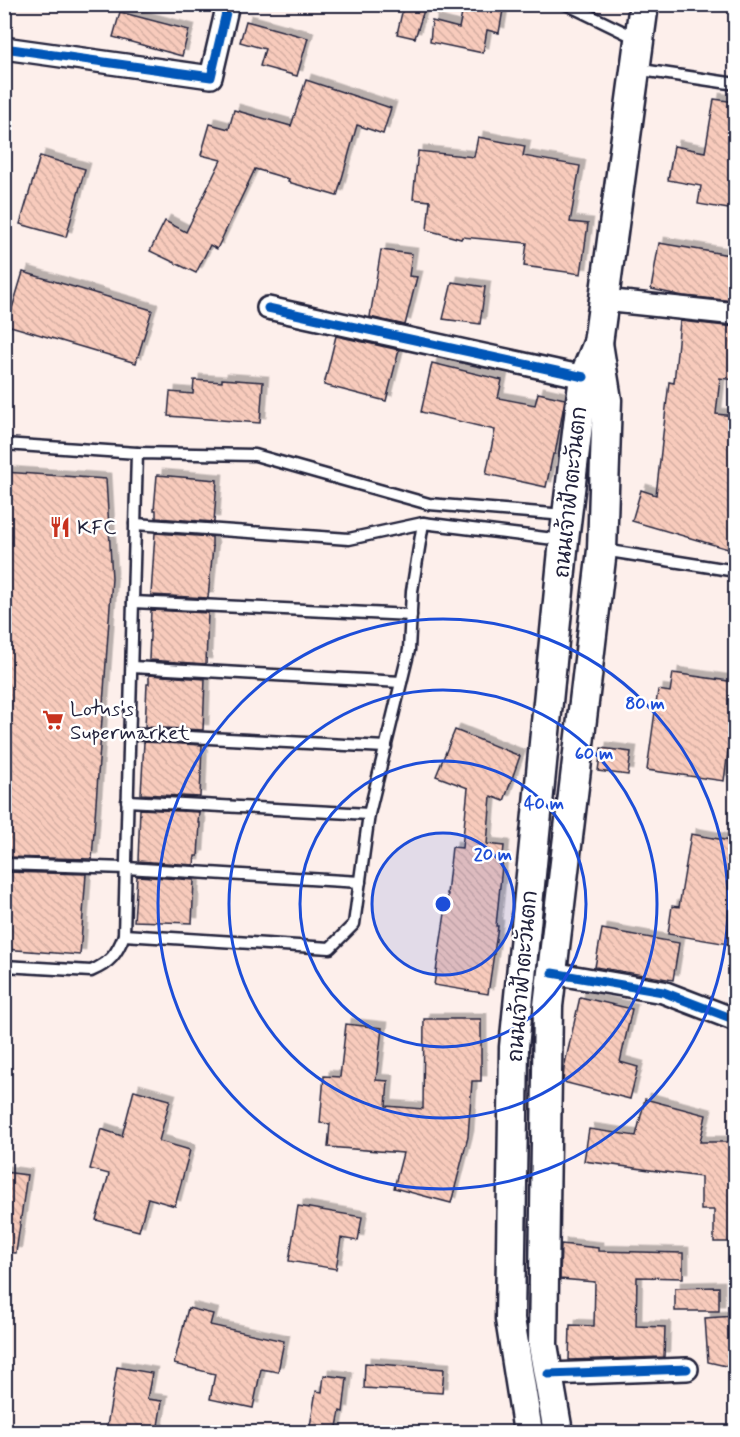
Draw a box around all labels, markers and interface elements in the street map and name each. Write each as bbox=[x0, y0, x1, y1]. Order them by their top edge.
street label: ถนนเจ้าฟ้าตะวันตก bbox=[547, 405, 594, 579]
place label: KFC bbox=[77, 514, 117, 542]
restaurant icon: KFC bbox=[48, 515, 72, 539]
text: 80 m bbox=[625, 692, 665, 716]
place label: Lotus's Supermarket bbox=[70, 695, 190, 747]
supermarket icon: Lotus's Supermarket bbox=[41, 708, 65, 732]
text: 60 m bbox=[575, 742, 613, 766]
text: 40 m bbox=[524, 792, 564, 816]
text: 20 m bbox=[474, 843, 512, 867]
street label: ถนนเจ้าฟ้าตะวันตก bbox=[501, 889, 544, 1063]
centre of rings bbox=[433, 894, 453, 914]

